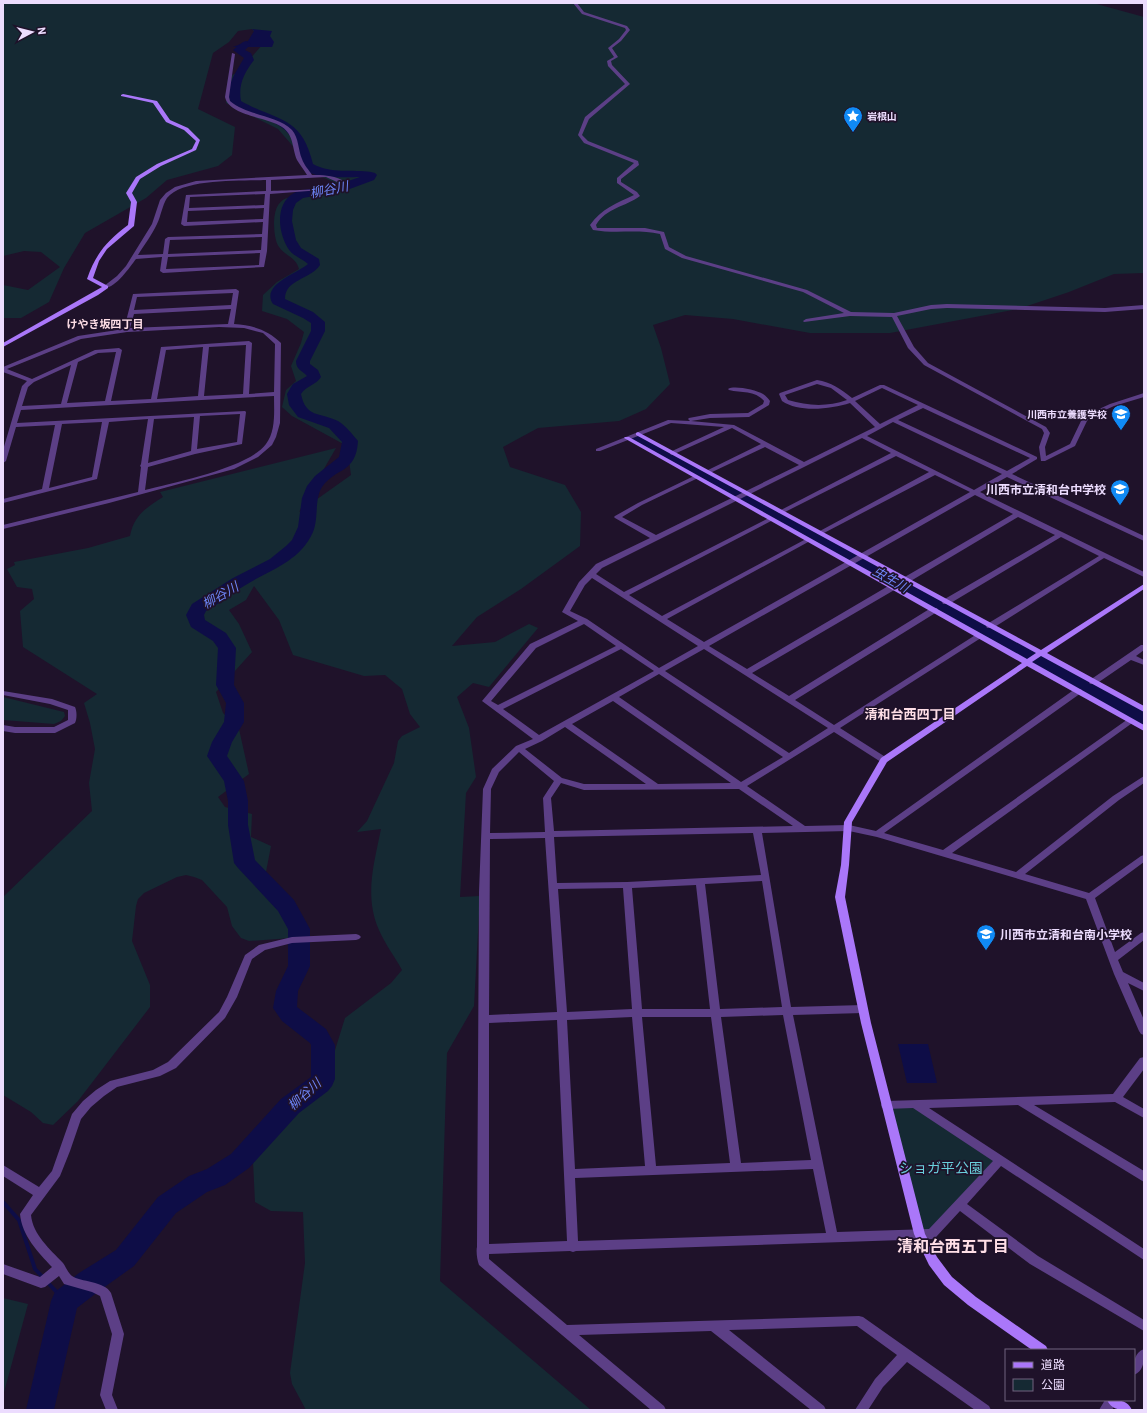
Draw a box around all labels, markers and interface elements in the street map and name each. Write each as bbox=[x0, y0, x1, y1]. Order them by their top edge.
north arrow bbox=[12, 12, 52, 52]
text: N bbox=[36, 26, 49, 35]
place icon: 岩根山 bbox=[842, 105, 864, 133]
place label: 岩根山 bbox=[867, 110, 897, 122]
water label: 柳谷川 bbox=[308, 177, 352, 201]
district label: けやき坂四丁目 bbox=[67, 317, 144, 330]
school or university icon: 川西市立養護学校 bbox=[1110, 403, 1132, 431]
place label: 川西市立養護学校 bbox=[1027, 408, 1107, 420]
school or university icon: 川西市立清和台中学校 bbox=[1109, 478, 1131, 506]
place label: 川西市立清和台中学校 bbox=[986, 482, 1106, 496]
water label: 虫生川 bbox=[870, 563, 914, 596]
water label: 柳谷川 bbox=[199, 577, 243, 612]
district label: 清和台西四丁目 bbox=[864, 706, 956, 722]
school or university icon: 川西市立清和台南小学校 bbox=[975, 923, 997, 951]
place label: 川西市立清和台南小学校 bbox=[1000, 927, 1132, 941]
water label: 柳谷川 bbox=[284, 1074, 325, 1113]
park label: ショガ平公園 bbox=[899, 1159, 983, 1176]
district label: 清和台西五丁目 bbox=[897, 1236, 1009, 1255]
legend bbox=[1005, 1349, 1135, 1401]
text: 道路 bbox=[1041, 1357, 1065, 1371]
text: 公園 bbox=[1041, 1377, 1065, 1391]

